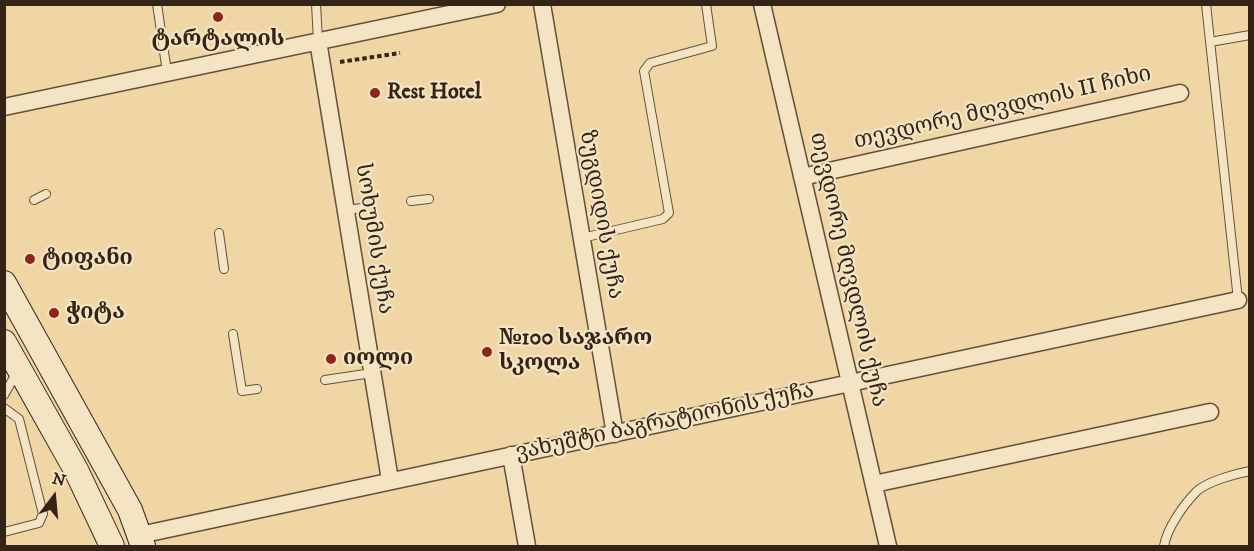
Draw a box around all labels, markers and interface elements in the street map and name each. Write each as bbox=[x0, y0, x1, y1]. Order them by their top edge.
marker: ტარტალის bbox=[211, 10, 225, 24]
place label: ტარტალის bbox=[151, 27, 285, 53]
street label: თევდორე მღვდლის II ჩიხი bbox=[852, 62, 1154, 156]
place label: Rest Hotel bbox=[387, 80, 481, 106]
marker: Rest Hotel bbox=[368, 86, 382, 100]
street label: ზუგდიდის ქუჩა bbox=[572, 129, 628, 301]
street label: თევდორე მღვდლის ქუჩა bbox=[802, 130, 892, 410]
street label: სოხუმის ქუჩა bbox=[348, 162, 398, 316]
place label: ტიფანი bbox=[42, 246, 133, 272]
marker: ტიფანი bbox=[23, 252, 37, 266]
place label: ჭიტა bbox=[66, 300, 125, 326]
marker: ჭიტა bbox=[47, 306, 61, 320]
place label: №100 საჯარო სკოლა bbox=[499, 326, 652, 378]
marker: №100 საჯარო სკოლა bbox=[480, 345, 494, 359]
place label: იოლი bbox=[343, 346, 413, 372]
marker: იოლი bbox=[324, 352, 338, 366]
street label: ვახუშტი ბაგრატიონის ქუჩა bbox=[513, 378, 817, 468]
north arrow bbox=[24, 467, 84, 527]
text: N bbox=[50, 468, 68, 491]

